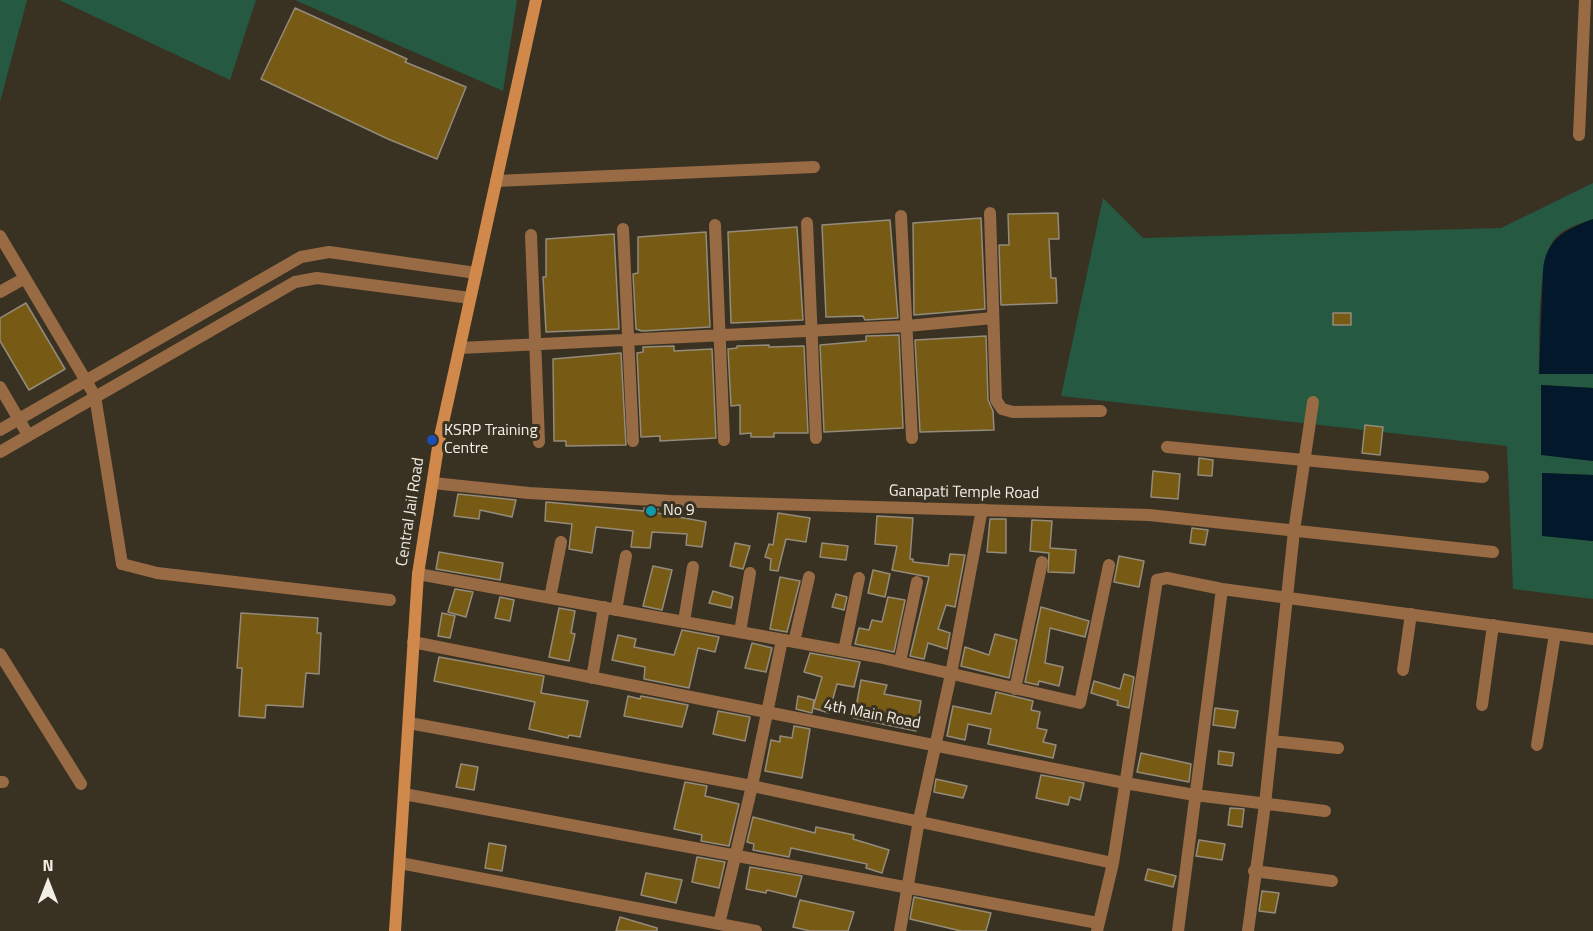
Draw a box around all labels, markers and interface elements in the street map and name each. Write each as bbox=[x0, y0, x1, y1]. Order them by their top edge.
place label: KSRP Training Centre bbox=[444, 421, 538, 459]
marker: KSRP Training Centre bbox=[425, 433, 439, 447]
street label: Central Jail Road bbox=[393, 456, 429, 568]
street label: Ganapati Temple Road bbox=[889, 482, 1039, 504]
place label: No 9 bbox=[663, 501, 695, 521]
marker: No 9 bbox=[644, 504, 658, 518]
street label: 4th Main Road bbox=[822, 696, 922, 734]
north arrow bbox=[18, 853, 78, 913]
text: N bbox=[42, 853, 54, 877]

